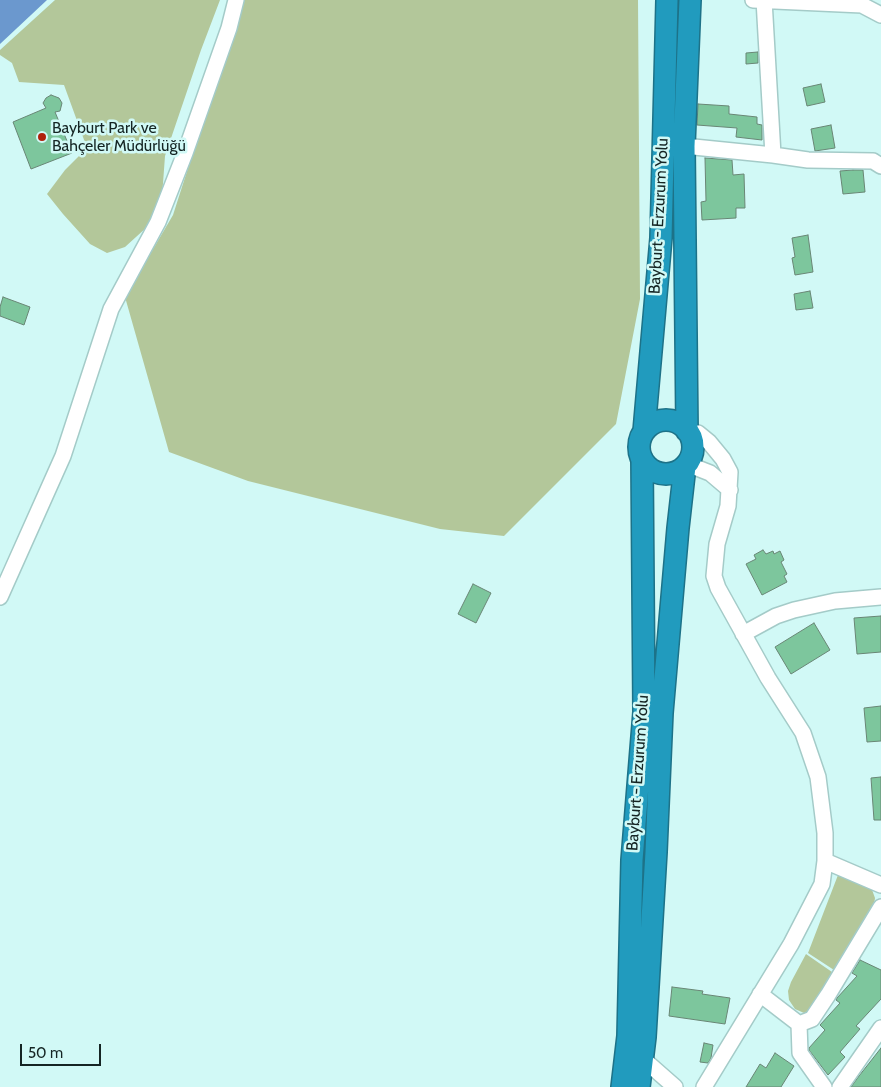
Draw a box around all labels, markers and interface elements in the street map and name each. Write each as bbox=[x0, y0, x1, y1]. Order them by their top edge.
place label: Bayburt Park ve Bahçeler Müdürlüğü bbox=[52, 118, 186, 156]
marker: Bayburt Park ve Bahçeler Müdürlüğü bbox=[36, 131, 48, 143]
street label: Bayburt - Erzurum Yolu bbox=[645, 138, 673, 294]
street label: Bayburt - Erzurum Yolu bbox=[623, 694, 653, 852]
scale bar bbox=[22, 1034, 104, 1066]
text: 50 m bbox=[28, 1044, 63, 1062]

